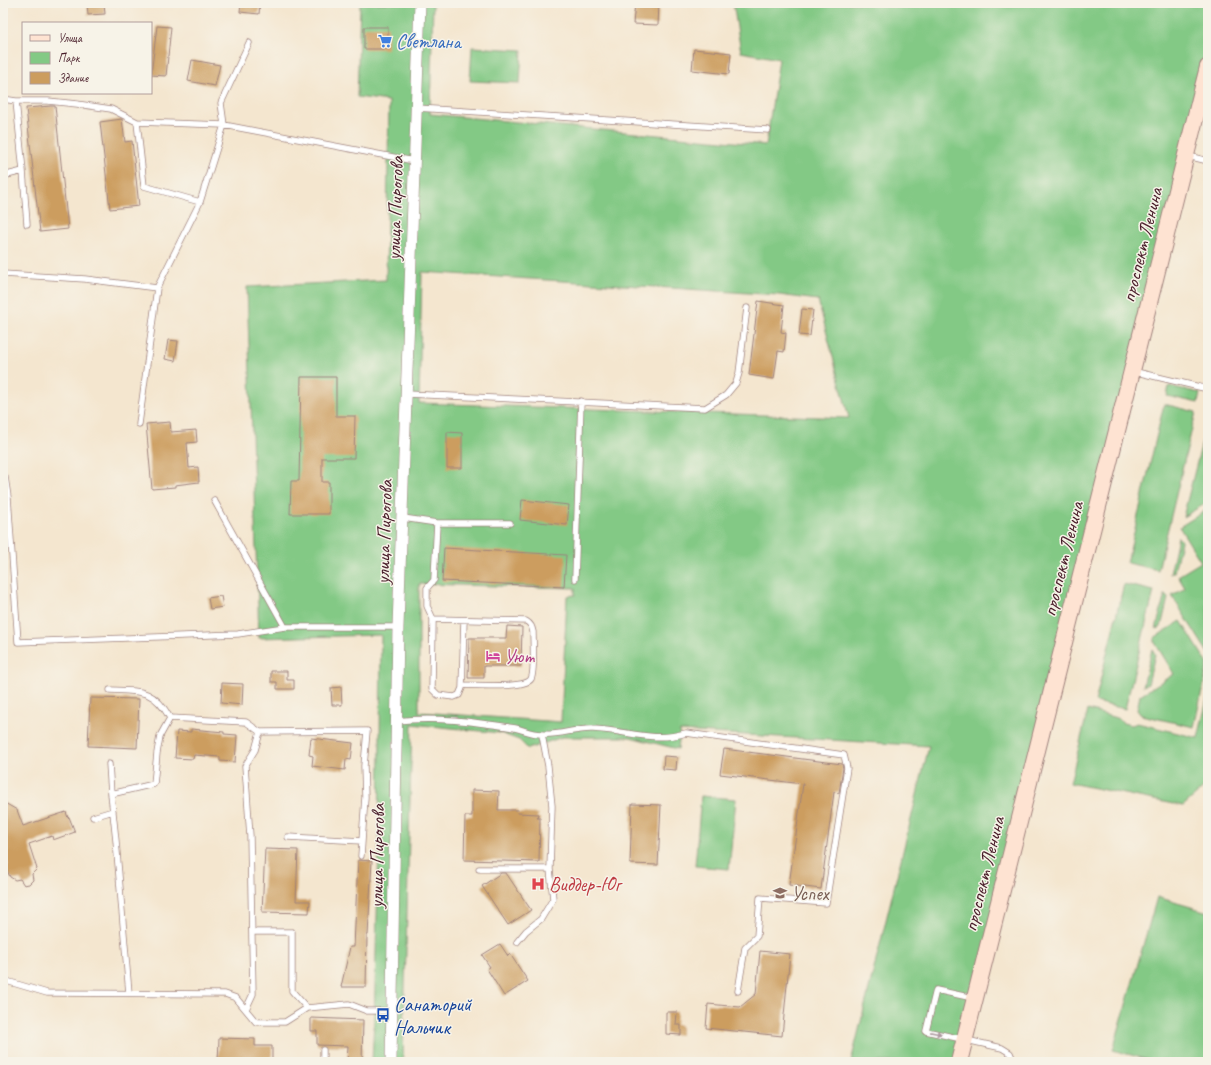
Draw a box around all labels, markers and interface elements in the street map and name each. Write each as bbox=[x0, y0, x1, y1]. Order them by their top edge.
legend bbox=[22, 22, 152, 94]
place label: Светлана bbox=[396, 29, 463, 54]
text: Улица bbox=[58, 30, 83, 46]
supermarket icon: Светлана bbox=[377, 33, 393, 49]
text: Парк bbox=[58, 50, 81, 66]
text: Здание bbox=[58, 70, 89, 86]
street label: улица Пирогова bbox=[381, 154, 409, 262]
street label: проспект Ленина bbox=[1116, 183, 1169, 305]
street label: улица Пирогова bbox=[370, 478, 398, 586]
street label: проспект Ленина bbox=[1037, 497, 1090, 619]
place label: Уют bbox=[504, 644, 535, 669]
hotel icon: Уют bbox=[485, 648, 501, 664]
street label: улица Пирогова bbox=[364, 802, 390, 909]
street label: проспект Ленина bbox=[958, 812, 1011, 934]
place label: Виддер-Юг bbox=[549, 872, 623, 897]
hospital icon: Виддер-Юг bbox=[530, 876, 546, 892]
place label: Успех bbox=[791, 881, 831, 906]
school or university icon: Успех bbox=[772, 885, 788, 901]
place label: Санаторий Нальчик bbox=[394, 992, 473, 1040]
bus stop icon: Санаторий Нальчик bbox=[375, 1007, 391, 1023]
one-way arrow bbox=[930, 1031, 942, 1037]

